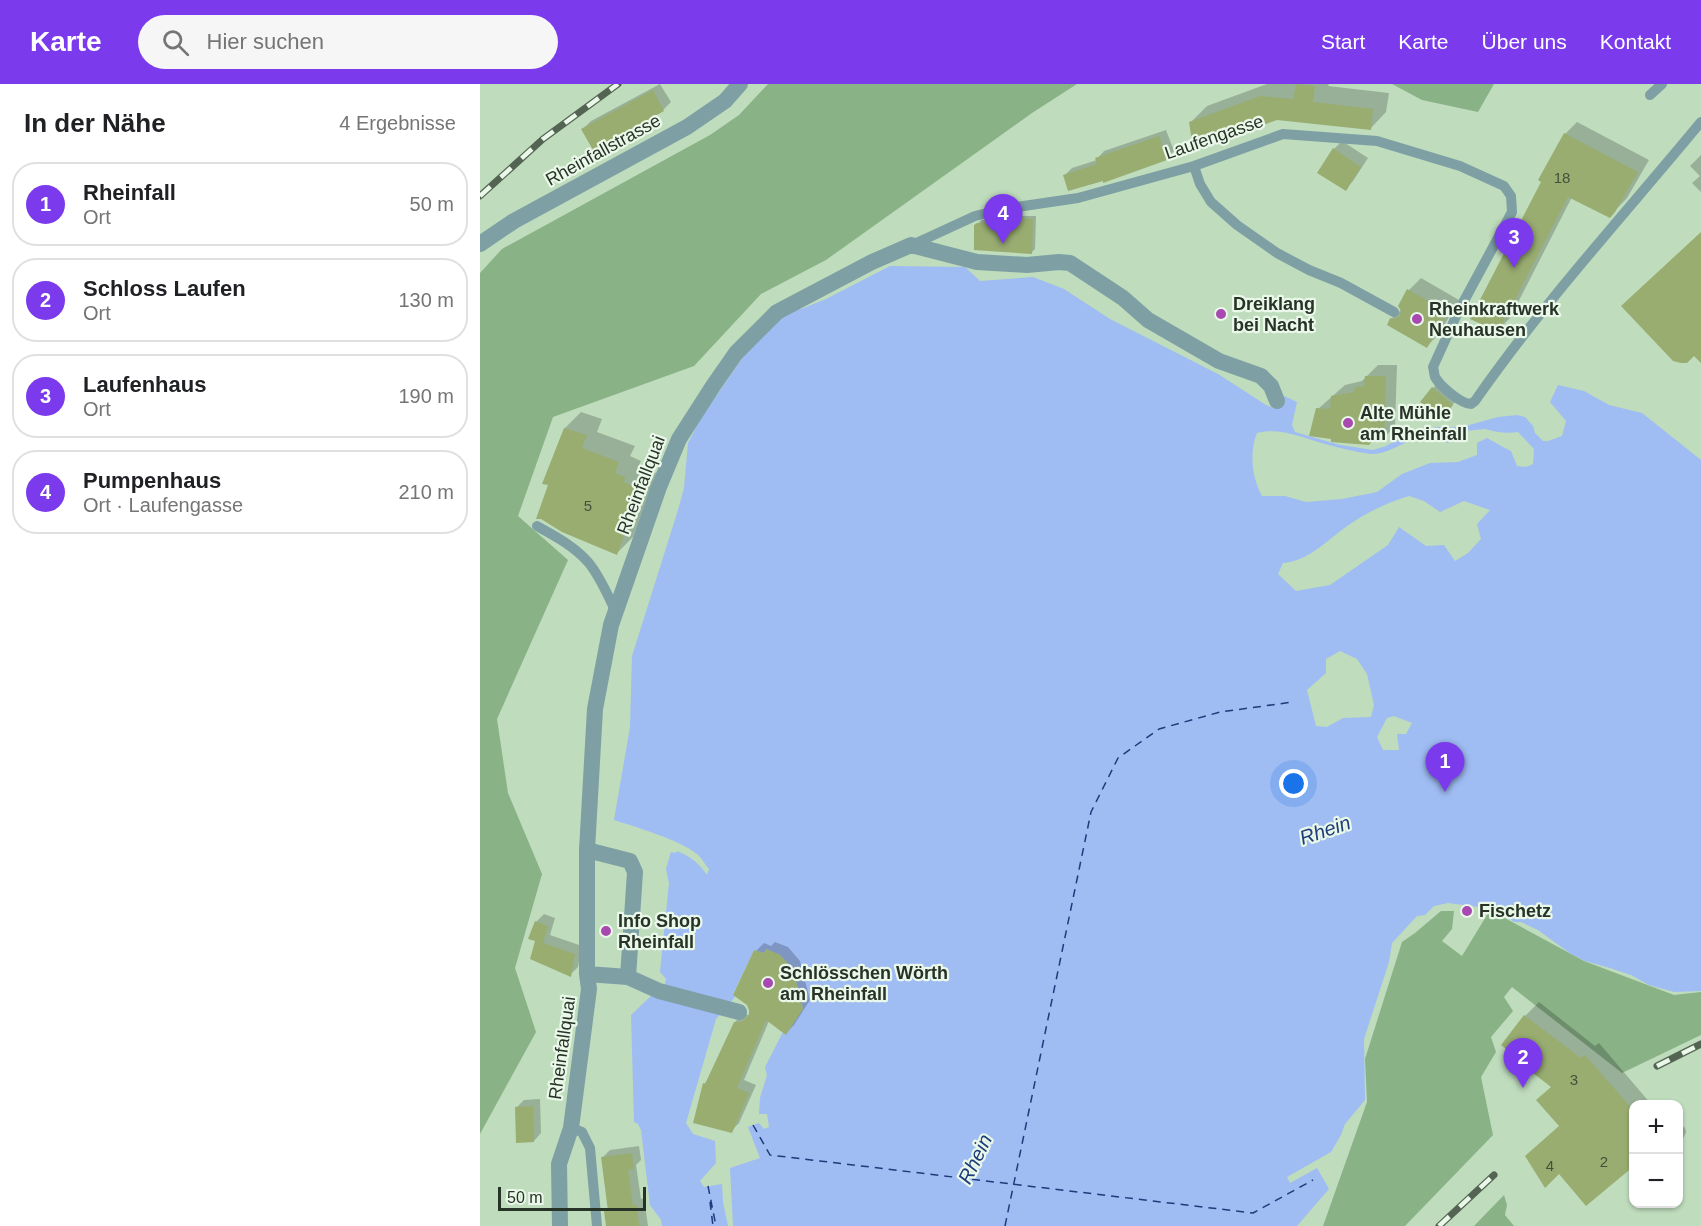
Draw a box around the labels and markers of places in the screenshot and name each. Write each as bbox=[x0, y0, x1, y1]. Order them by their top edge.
pin: 4 bbox=[984, 194, 1022, 244]
pin: 3 bbox=[1494, 218, 1534, 268]
place label: Dreiklang bei Nacht bbox=[1233, 294, 1315, 335]
place label: Rheinkraftwerk Neuhausen bbox=[1429, 299, 1560, 340]
marker: Dreiklang bei Nacht bbox=[1214, 307, 1228, 321]
marker: Rheinkraftwerk Neuhausen bbox=[1410, 312, 1424, 326]
place label: Alte Mühle am Rheinfall bbox=[1360, 403, 1467, 444]
marker: Alte Mühle am Rheinfall bbox=[1341, 416, 1355, 430]
pin: 1 bbox=[1426, 742, 1464, 792]
place label: Fischetz bbox=[1479, 901, 1551, 921]
marker: Fischetz bbox=[1460, 904, 1474, 918]
place label: Info Shop Rheinfall bbox=[618, 911, 701, 952]
marker: Info Shop Rheinfall bbox=[599, 924, 613, 938]
place label: Schlösschen Wörth am Rheinfall bbox=[780, 963, 948, 1004]
marker: Schlösschen Wörth am Rheinfall bbox=[761, 976, 775, 990]
pin: 2 bbox=[1504, 1038, 1542, 1088]

